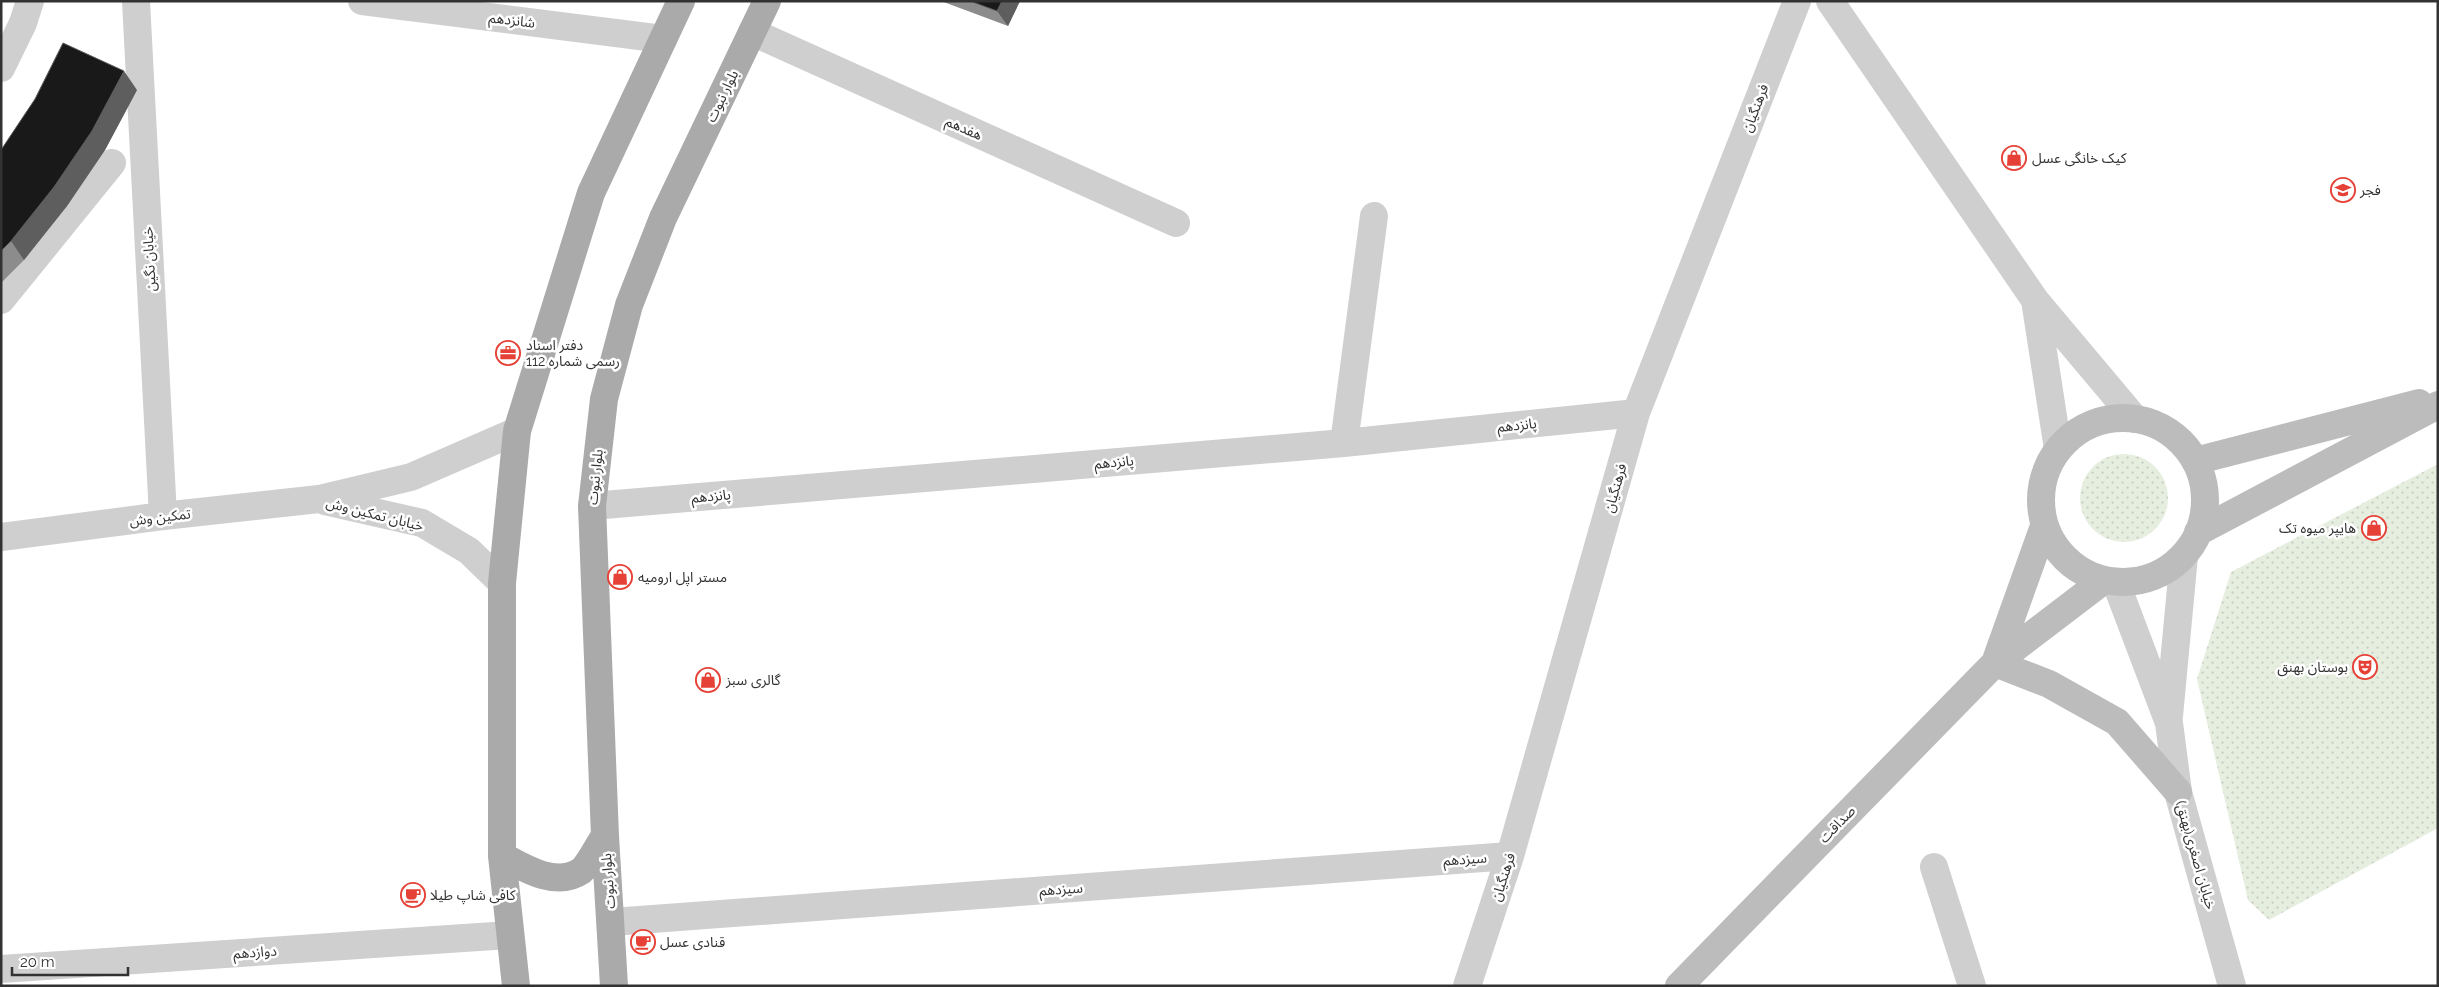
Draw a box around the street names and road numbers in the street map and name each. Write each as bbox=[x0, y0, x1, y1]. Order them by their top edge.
street label: شانزدهم bbox=[488, 9, 536, 34]
street label: بلوار نبوت bbox=[703, 67, 742, 125]
street label: فرهنگیان bbox=[1739, 82, 1772, 135]
street label: هفدهم bbox=[942, 113, 985, 146]
street label: خیابان نگین bbox=[139, 226, 160, 292]
street label: پانزدهم bbox=[1496, 415, 1538, 438]
street label: بلوار نبوت bbox=[584, 448, 607, 506]
street label: پانزدهم bbox=[1094, 452, 1135, 475]
street label: فرهنگیان bbox=[1600, 462, 1631, 515]
street label: پانزدهم bbox=[691, 486, 732, 509]
street label: خیابان تمکین وش bbox=[324, 494, 426, 535]
street label: تمکین وش bbox=[128, 505, 192, 530]
street label: خیابان اصغری(بهنق) bbox=[2171, 799, 2219, 912]
street label: صداقت bbox=[1816, 802, 1859, 846]
street label: سیزدهم bbox=[1443, 849, 1488, 872]
street label: فرهنگیان bbox=[1488, 851, 1519, 904]
street label: بلوار نبوت bbox=[598, 852, 619, 909]
street label: سیزدهم bbox=[1039, 879, 1084, 902]
street label: دوازدهم bbox=[233, 942, 278, 964]

